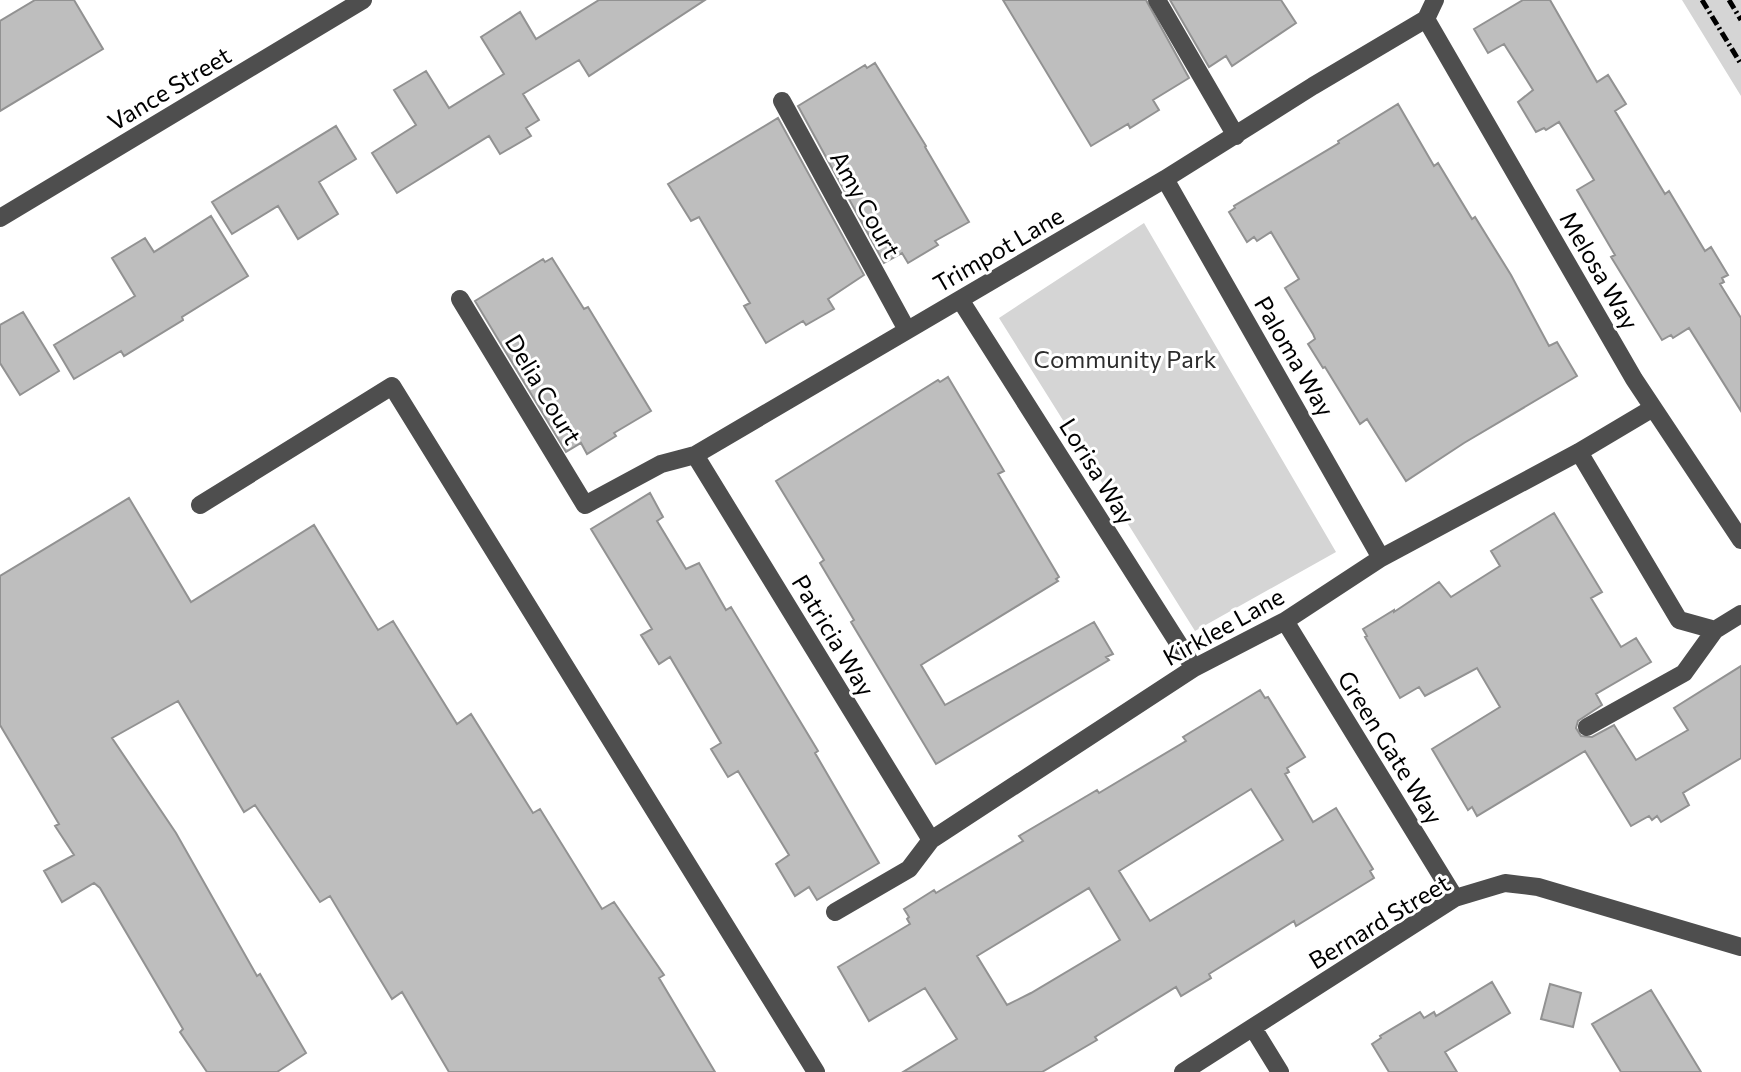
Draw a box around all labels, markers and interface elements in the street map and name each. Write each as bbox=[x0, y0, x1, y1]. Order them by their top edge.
street label: Vance Street bbox=[102, 40, 236, 136]
street label: Amy Court bbox=[825, 145, 907, 263]
street label: Trimpot Lane bbox=[928, 200, 1068, 298]
street label: Melosa Way bbox=[1555, 206, 1645, 334]
street label: Paloma Way bbox=[1249, 291, 1341, 421]
street label: Delia Court bbox=[500, 329, 588, 449]
park label: Community Park bbox=[1033, 344, 1217, 373]
street label: Lorisa Way bbox=[1054, 413, 1142, 529]
street label: Patricia Way bbox=[786, 569, 882, 701]
street label: Kirklee Lane bbox=[1158, 581, 1288, 671]
street label: Green Gate Way bbox=[1332, 665, 1450, 829]
street label: Bernard Street bbox=[1303, 867, 1455, 975]

